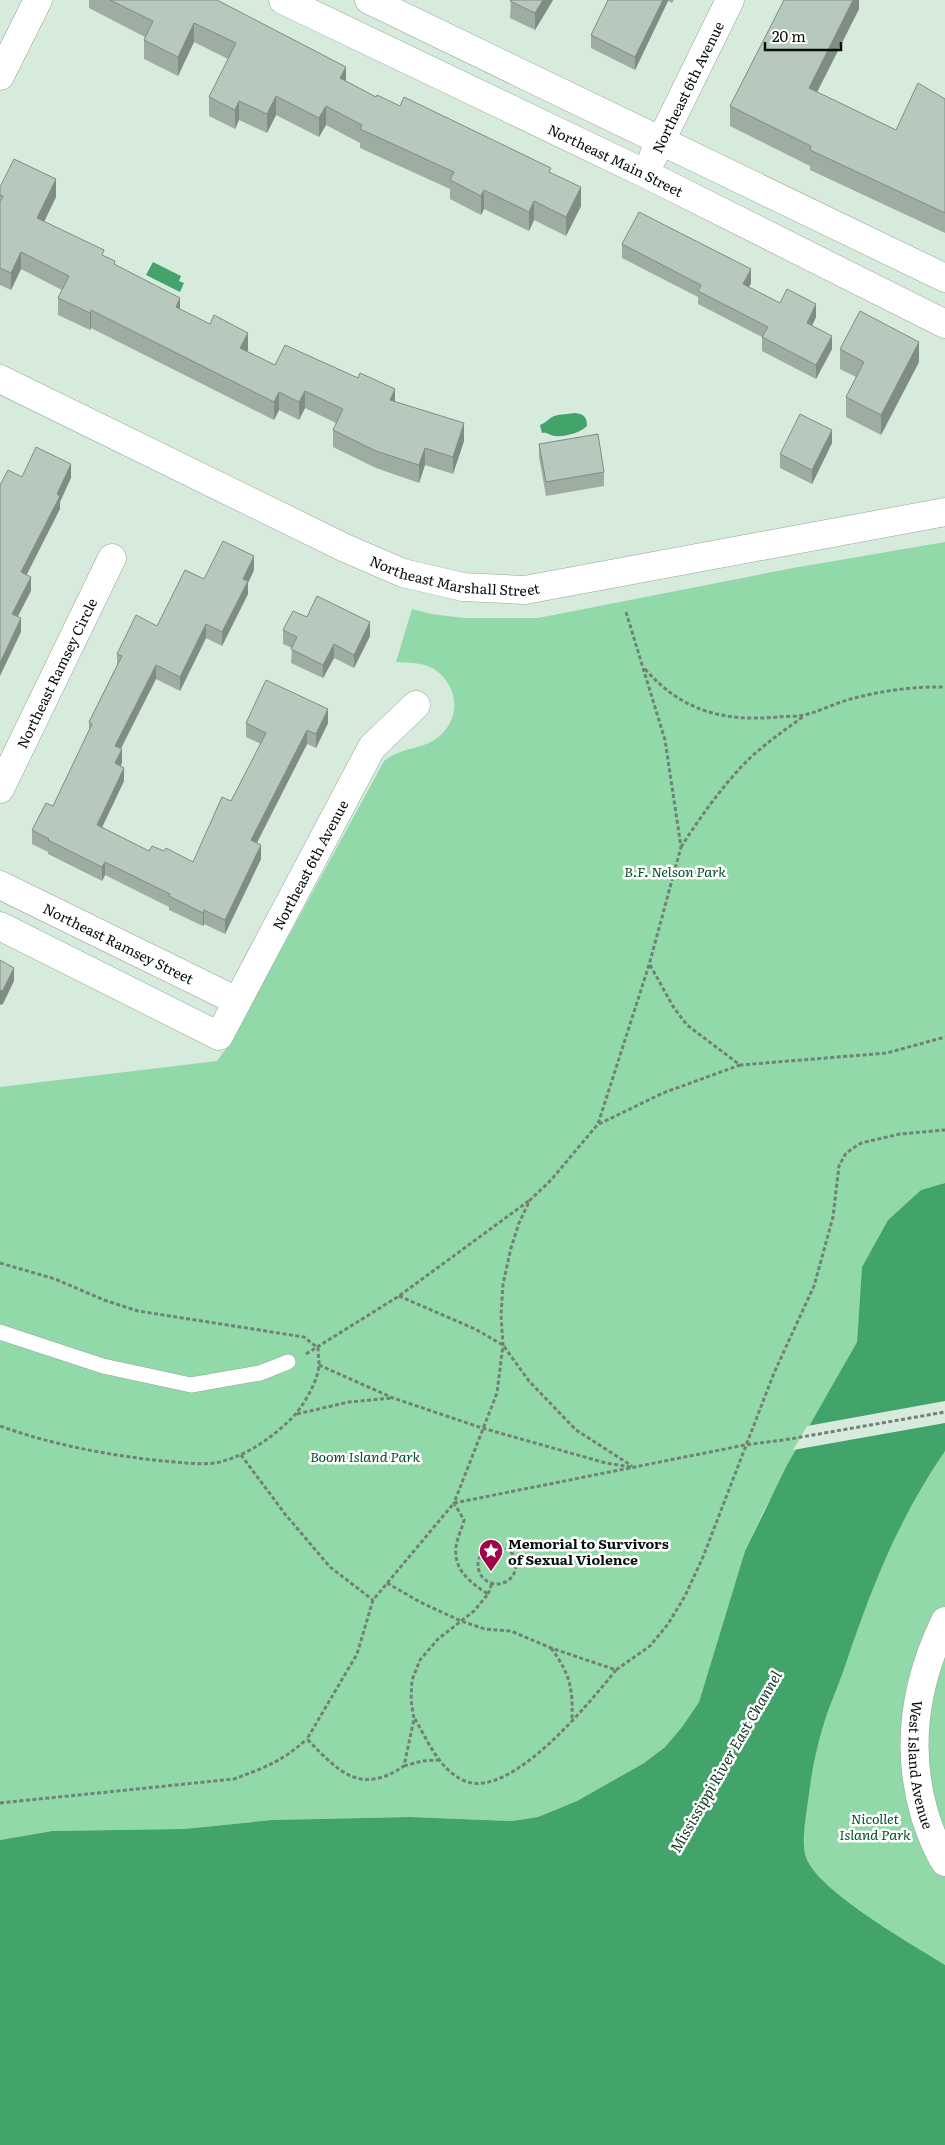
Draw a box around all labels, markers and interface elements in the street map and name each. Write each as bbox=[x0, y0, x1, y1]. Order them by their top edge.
street label: Northeast 6th Avenue bbox=[647, 18, 728, 156]
scale bar bbox=[765, 20, 841, 52]
text: 20 m bbox=[772, 24, 806, 47]
street label: Northeast Main Street bbox=[545, 118, 687, 201]
street label: Northeast Marshall Street bbox=[367, 550, 541, 600]
street label: Northeast Ramsey Circle bbox=[11, 594, 101, 751]
street label: Northeast 6th Avenue bbox=[267, 796, 352, 933]
park label: B.F. Nelson Park bbox=[624, 861, 726, 881]
street label: Northeast Ramsey Street bbox=[40, 898, 197, 988]
park label: Boom Island Park bbox=[310, 1446, 420, 1466]
place label: Memorial to Survivors of Sexual Violence bbox=[508, 1533, 669, 1569]
place icon: Memorial to Survivors of Sexual Violence bbox=[478, 1538, 504, 1572]
water label: Mississippi River East Channel bbox=[663, 1665, 787, 1856]
street label: West Island Avenue bbox=[905, 1699, 939, 1832]
park label: Nicollet Island Park bbox=[839, 1808, 911, 1844]

